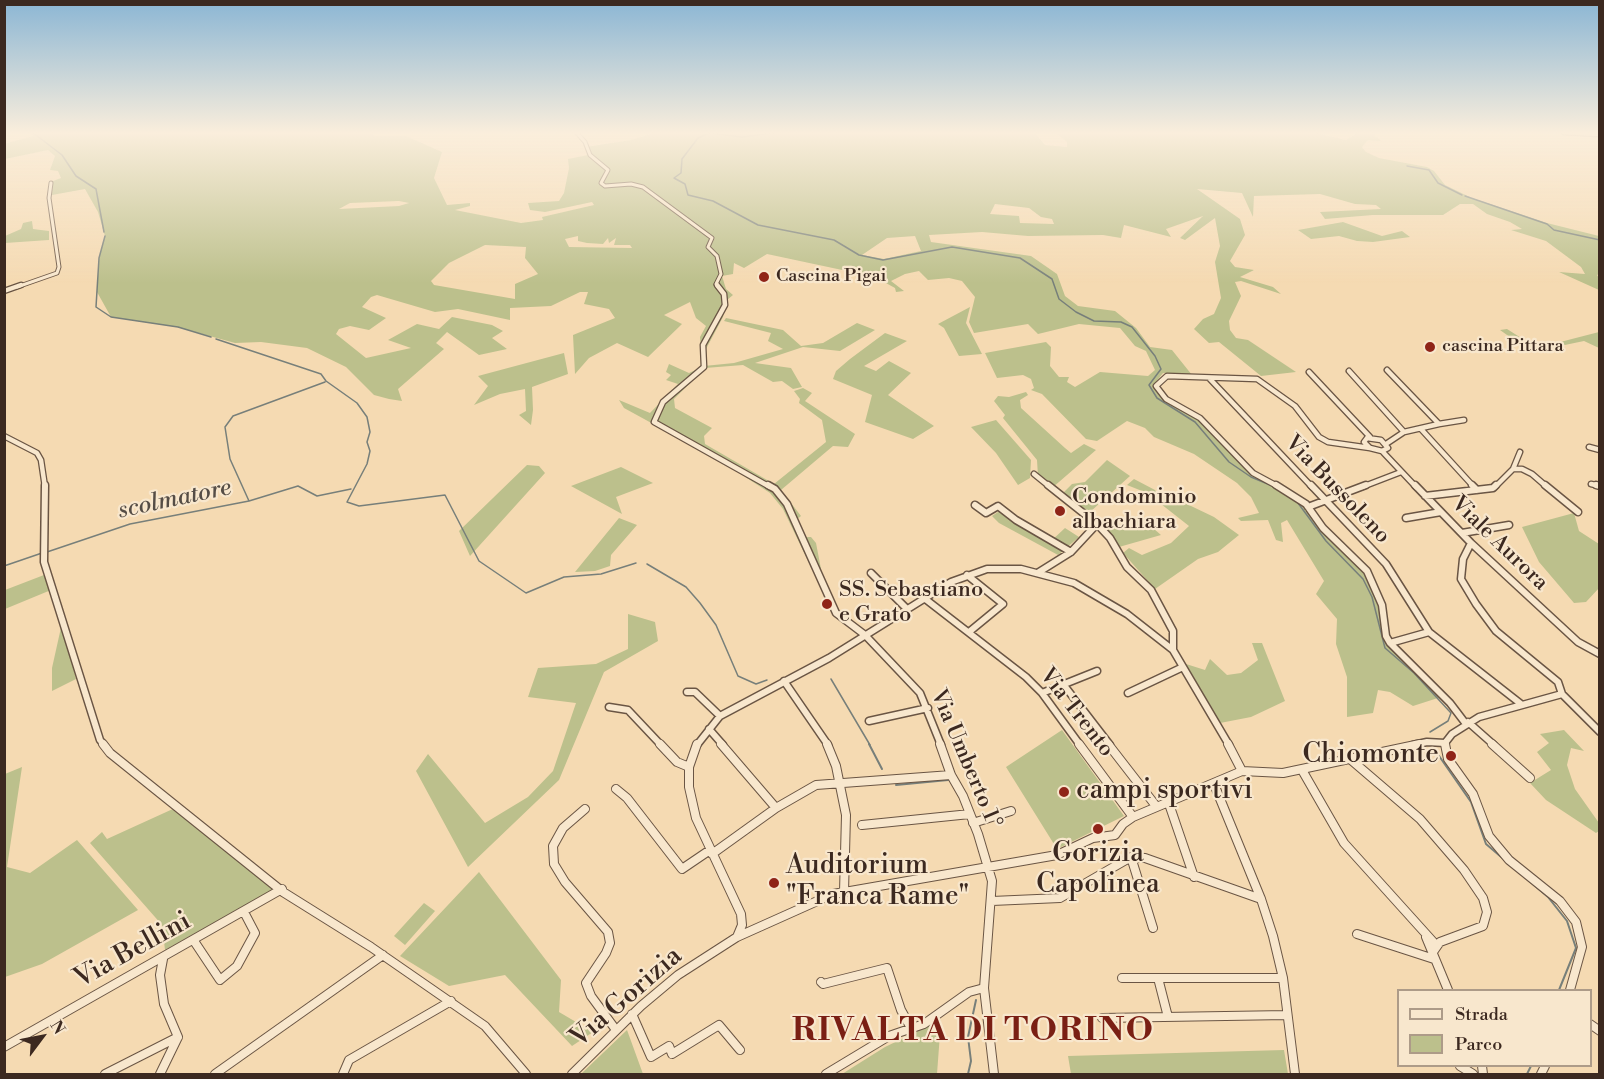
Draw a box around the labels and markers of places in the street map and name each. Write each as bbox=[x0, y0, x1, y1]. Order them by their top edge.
place label: Cascina Pigai bbox=[776, 266, 887, 288]
marker: Cascina Pigai bbox=[757, 270, 771, 284]
place label: cascina Pittara bbox=[1442, 336, 1564, 358]
marker: cascina Pittara bbox=[1423, 340, 1437, 354]
place label: Condominio albachiara bbox=[1072, 485, 1197, 536]
marker: Condominio albachiara bbox=[1053, 504, 1067, 518]
place label: SS. Sebastiano e Grato bbox=[839, 578, 983, 630]
marker: SS. Sebastiano e Grato bbox=[820, 597, 834, 611]
place label: Chiomonte bbox=[1302, 740, 1439, 772]
marker: Chiomonte bbox=[1444, 749, 1458, 763]
place label: campi sportivi bbox=[1076, 776, 1253, 808]
marker: campi sportivi bbox=[1057, 785, 1071, 799]
marker: Gorizia Capolinea bbox=[1091, 822, 1105, 836]
place label: Gorizia Capolinea bbox=[1036, 839, 1160, 902]
place label: Auditorium "Franca Rame" bbox=[786, 851, 969, 914]
marker: Auditorium "Franca Rame" bbox=[767, 876, 781, 890]

